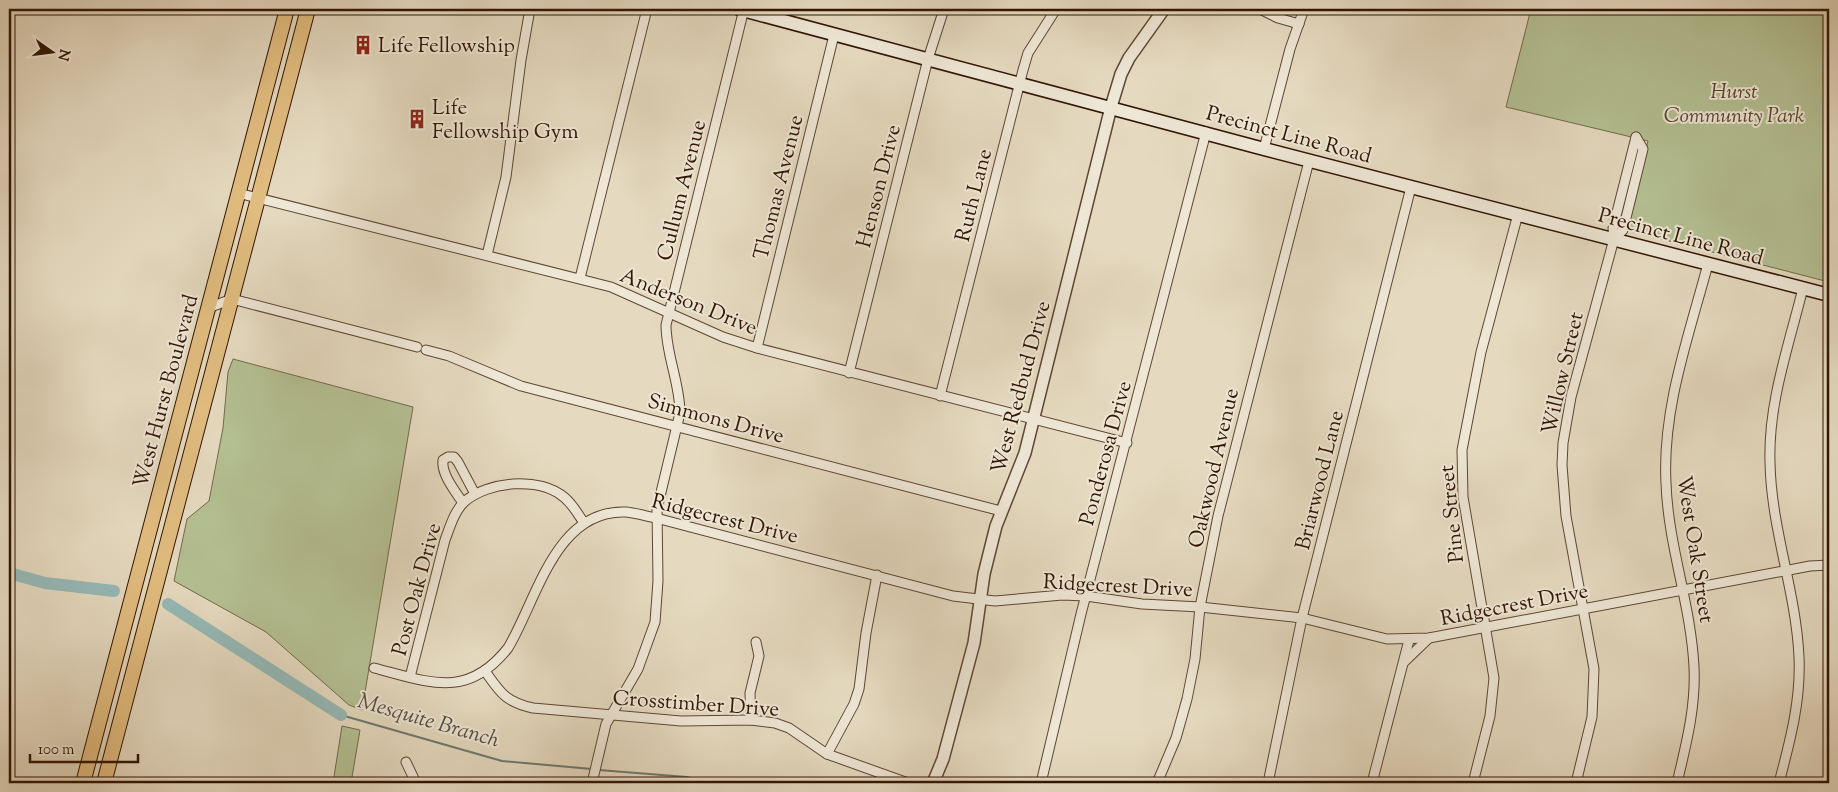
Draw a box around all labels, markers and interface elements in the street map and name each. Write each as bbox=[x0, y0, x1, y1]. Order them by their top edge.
north arrow bbox=[28, 28, 78, 78]
place label: Life Fellowship bbox=[378, 32, 515, 62]
building icon: Life Fellowship bbox=[352, 34, 374, 56]
text: N bbox=[52, 47, 74, 63]
park label: Hurst Community Park bbox=[1664, 78, 1805, 132]
place label: Life Fellowship Gym bbox=[432, 94, 579, 148]
street label: Precinct Line Road bbox=[1202, 99, 1375, 172]
building icon: Life Fellowship Gym bbox=[406, 108, 428, 130]
street label: Thomas Avenue bbox=[747, 112, 812, 263]
street label: Cullum Avenue bbox=[651, 117, 715, 264]
street label: Henson Drive bbox=[850, 122, 910, 251]
street label: Ruth Lane bbox=[949, 146, 1001, 245]
street label: Precinct Line Road bbox=[1594, 201, 1767, 274]
street label: Anderson Drive bbox=[615, 262, 761, 344]
street label: West Hurst Boulevard bbox=[127, 291, 207, 492]
street label: West Redbud Drive bbox=[984, 298, 1059, 477]
street label: Willow Street bbox=[1535, 309, 1593, 438]
street label: Ponderosa Drive bbox=[1073, 378, 1141, 529]
street label: Oakwood Avenue bbox=[1182, 386, 1248, 551]
street label: Simmons Drive bbox=[644, 387, 787, 453]
street label: Briarwood Lane bbox=[1289, 407, 1353, 554]
street label: Pine Street bbox=[1433, 463, 1473, 564]
street label: West Oak Street bbox=[1668, 474, 1720, 625]
street label: Ridgecrest Drive bbox=[648, 487, 801, 553]
street label: Post Oak Drive bbox=[386, 520, 450, 659]
street label: Ridgecrest Drive bbox=[1042, 568, 1194, 606]
street label: Ridgecrest Drive bbox=[1438, 577, 1591, 635]
street label: Crosstimber Drive bbox=[612, 684, 780, 726]
water label: Mesquite Branch bbox=[354, 686, 503, 757]
scale bar bbox=[30, 732, 138, 764]
text: 100 m bbox=[38, 740, 75, 761]

